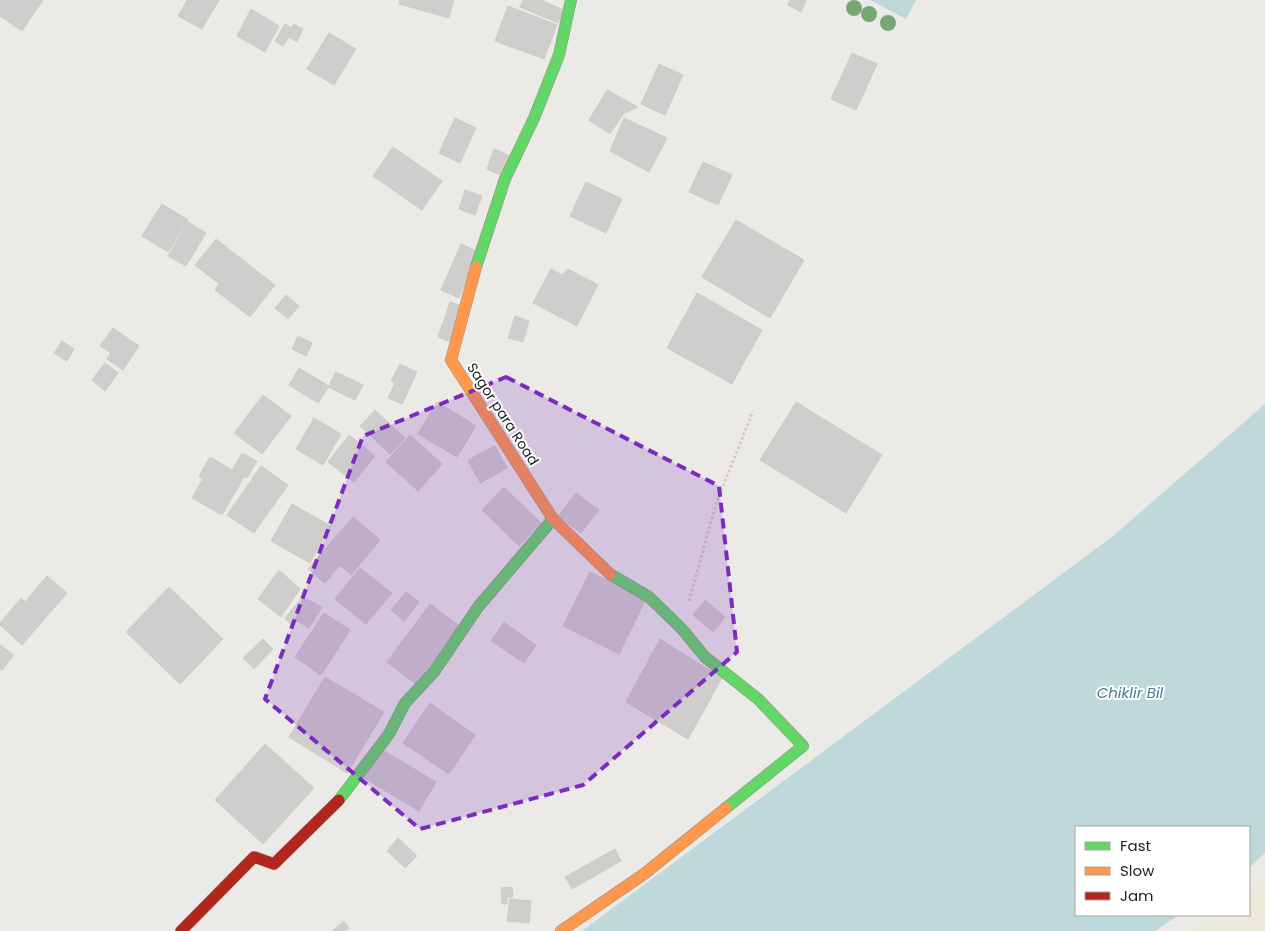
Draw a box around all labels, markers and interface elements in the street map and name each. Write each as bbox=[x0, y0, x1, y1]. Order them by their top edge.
street label: Sagor para Road bbox=[462, 359, 544, 469]
water label: Chiklir Bil bbox=[1097, 682, 1164, 703]
legend bbox=[1075, 826, 1250, 916]
text: Fast bbox=[1120, 835, 1151, 856]
text: Slow bbox=[1120, 860, 1155, 881]
text: Jam bbox=[1120, 885, 1154, 906]

